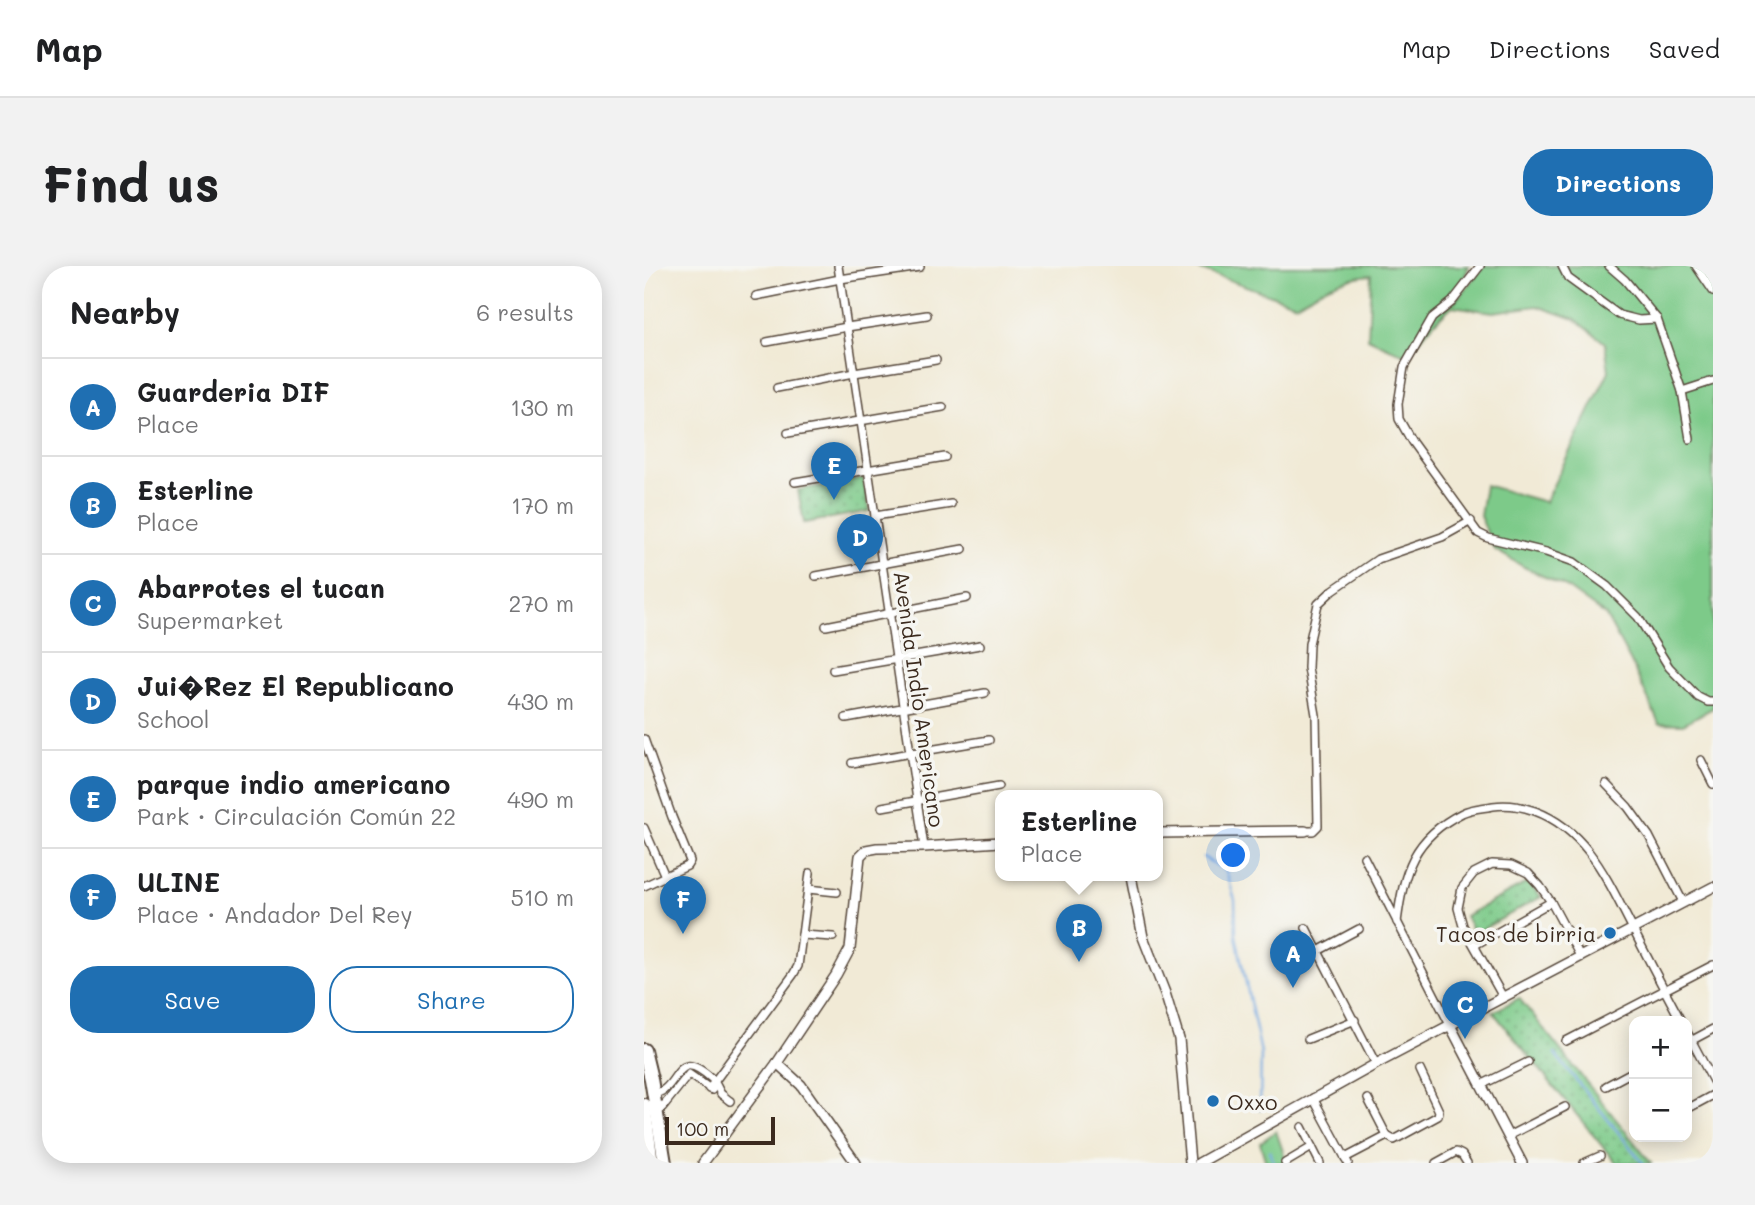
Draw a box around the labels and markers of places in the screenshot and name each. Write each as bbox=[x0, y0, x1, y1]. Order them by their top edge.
pin: E bbox=[811, 442, 857, 500]
pin: D bbox=[837, 514, 883, 572]
pin: F bbox=[660, 876, 706, 934]
pin: B bbox=[1056, 904, 1102, 962]
place label: Tacos de birria bbox=[1436, 920, 1596, 947]
marker: Tacos de birria bbox=[1602, 925, 1618, 941]
pin: A bbox=[1270, 930, 1316, 988]
pin: C bbox=[1442, 981, 1488, 1039]
place label: Oxxo bbox=[1227, 1088, 1277, 1115]
marker: Oxxo bbox=[1205, 1093, 1221, 1109]

